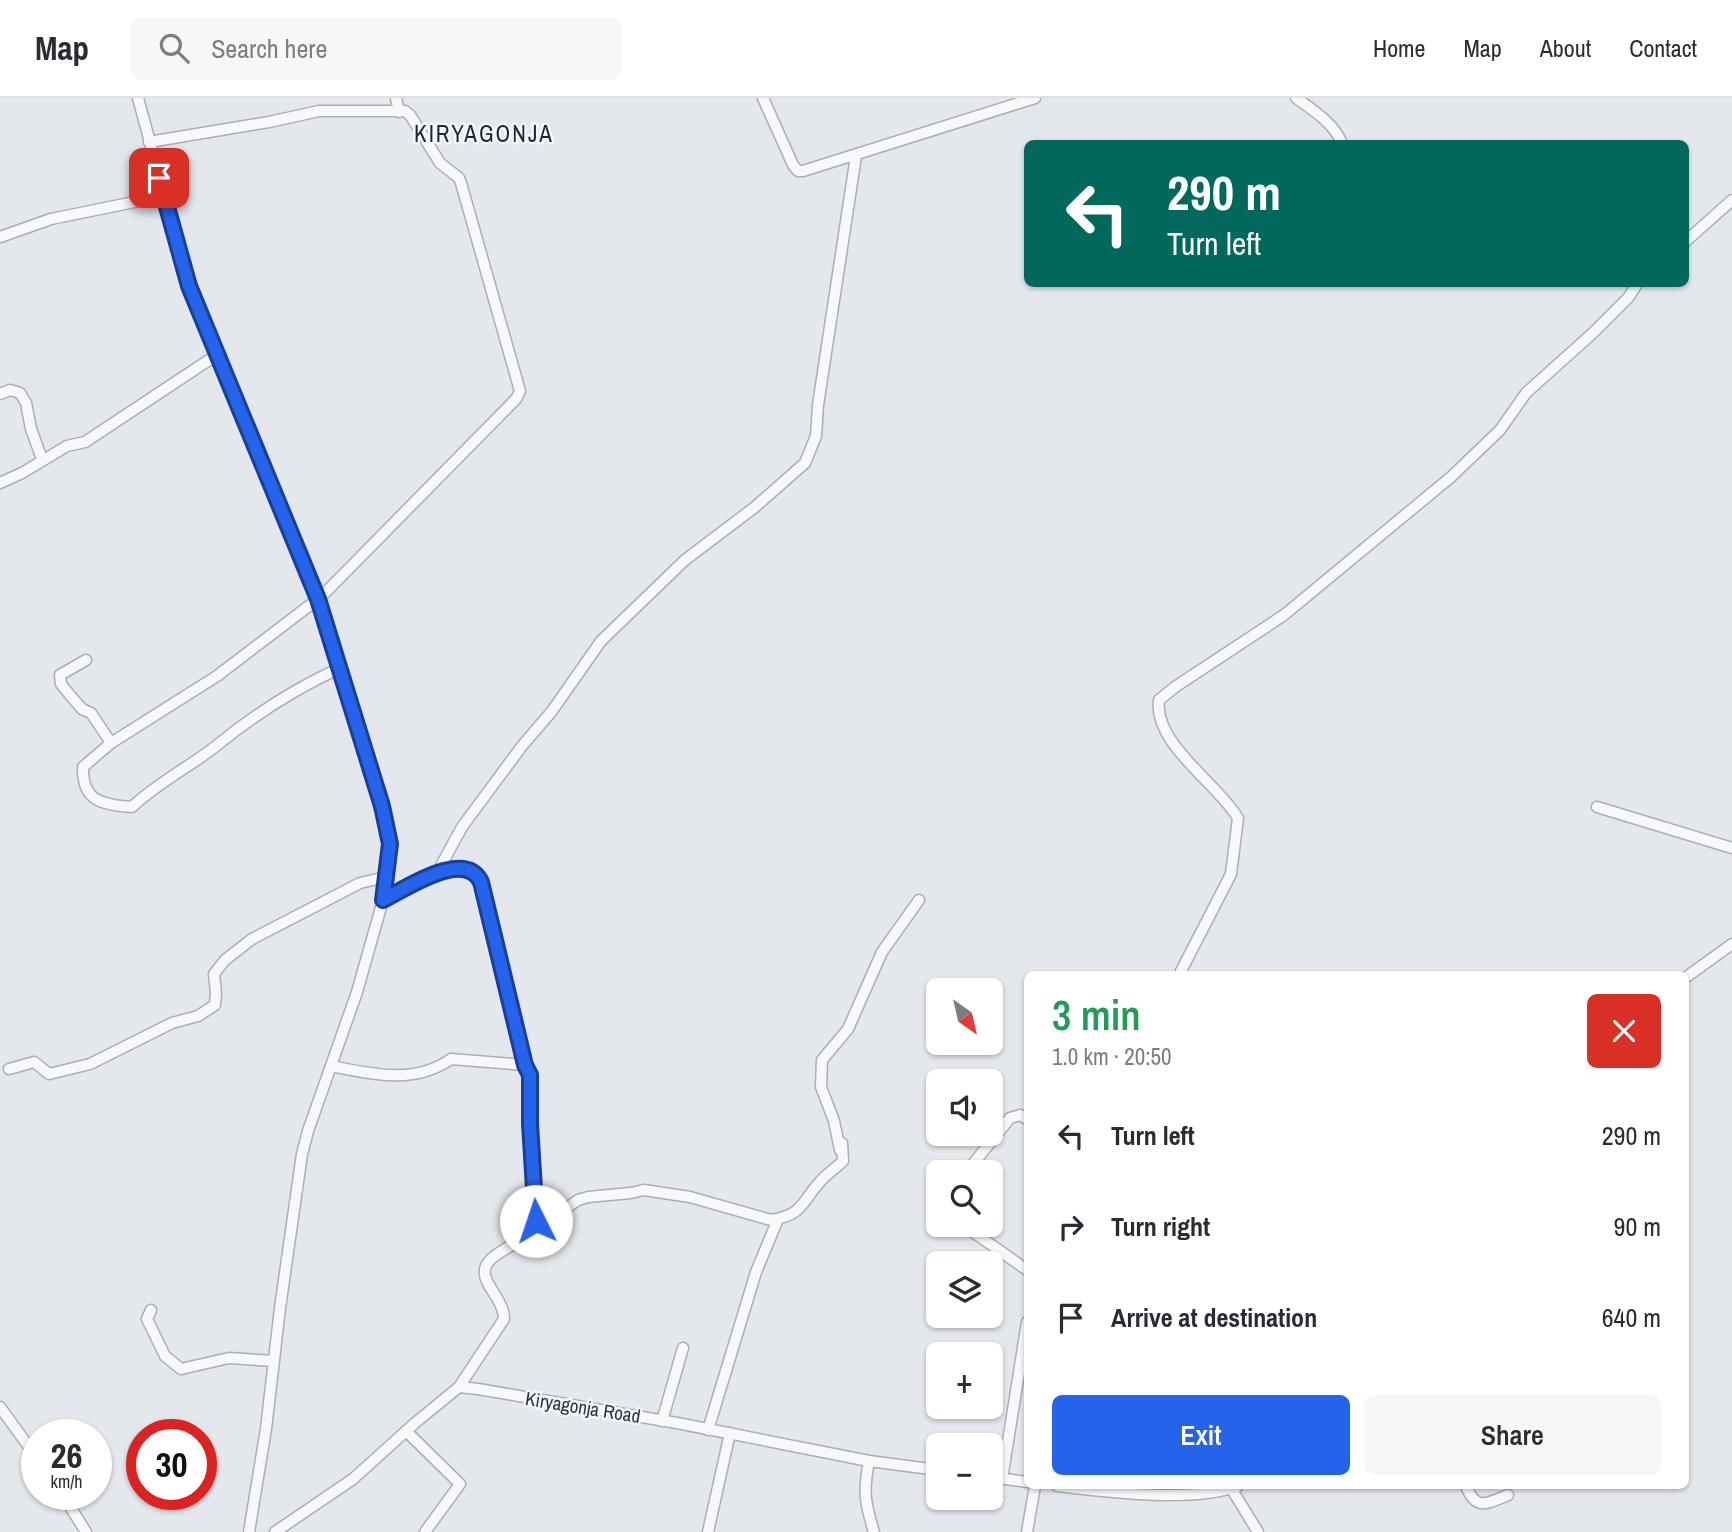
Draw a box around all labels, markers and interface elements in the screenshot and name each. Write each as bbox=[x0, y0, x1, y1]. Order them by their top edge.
search box bbox=[131, 17, 621, 80]
text: Map bbox=[35, 26, 89, 70]
icon: search bbox=[155, 29, 193, 67]
text: Search here bbox=[211, 31, 327, 66]
text: Home bbox=[1373, 32, 1425, 64]
text: Map bbox=[1463, 32, 1502, 64]
text: About bbox=[1540, 32, 1591, 64]
text: Contact bbox=[1629, 32, 1697, 64]
district label: KIRYAGONJA bbox=[414, 118, 554, 149]
pin bbox=[129, 148, 189, 208]
icon: arrive bbox=[140, 159, 178, 197]
text: 290 m bbox=[1167, 159, 1281, 225]
icon: left bbox=[1052, 168, 1143, 259]
text: Turn left bbox=[1167, 222, 1261, 265]
north arrow bbox=[926, 978, 1003, 1055]
map controls bbox=[926, 978, 1003, 1510]
text: 3 min bbox=[1052, 987, 1141, 1043]
button: close bbox=[1587, 994, 1661, 1068]
text: 1.0 km · 20:50 bbox=[1052, 1041, 1172, 1072]
button: sound bbox=[926, 1069, 1003, 1146]
icon: left bbox=[1052, 1117, 1090, 1155]
text: Turn left bbox=[1111, 1118, 1195, 1153]
text: 290 m bbox=[1602, 1118, 1661, 1153]
button: search bbox=[926, 1160, 1003, 1237]
position arrow bbox=[499, 1184, 573, 1258]
icon: right bbox=[1052, 1208, 1090, 1246]
text: Turn right bbox=[1111, 1209, 1210, 1244]
text: 90 m bbox=[1614, 1209, 1661, 1244]
button: layers bbox=[926, 1251, 1003, 1328]
icon: arrive bbox=[1052, 1299, 1090, 1337]
text: Arrive at destination bbox=[1111, 1300, 1317, 1335]
text: 640 m bbox=[1602, 1300, 1661, 1335]
button: + bbox=[926, 1342, 1003, 1419]
street label: Kiryagonja Road bbox=[524, 1385, 642, 1429]
button: Exit bbox=[1052, 1395, 1350, 1475]
button: Share bbox=[1364, 1395, 1661, 1475]
speed limit sign: 30 bbox=[126, 1419, 217, 1510]
text: 26 bbox=[51, 1432, 82, 1479]
button: − bbox=[926, 1433, 1003, 1510]
text: km/h bbox=[51, 1469, 83, 1494]

